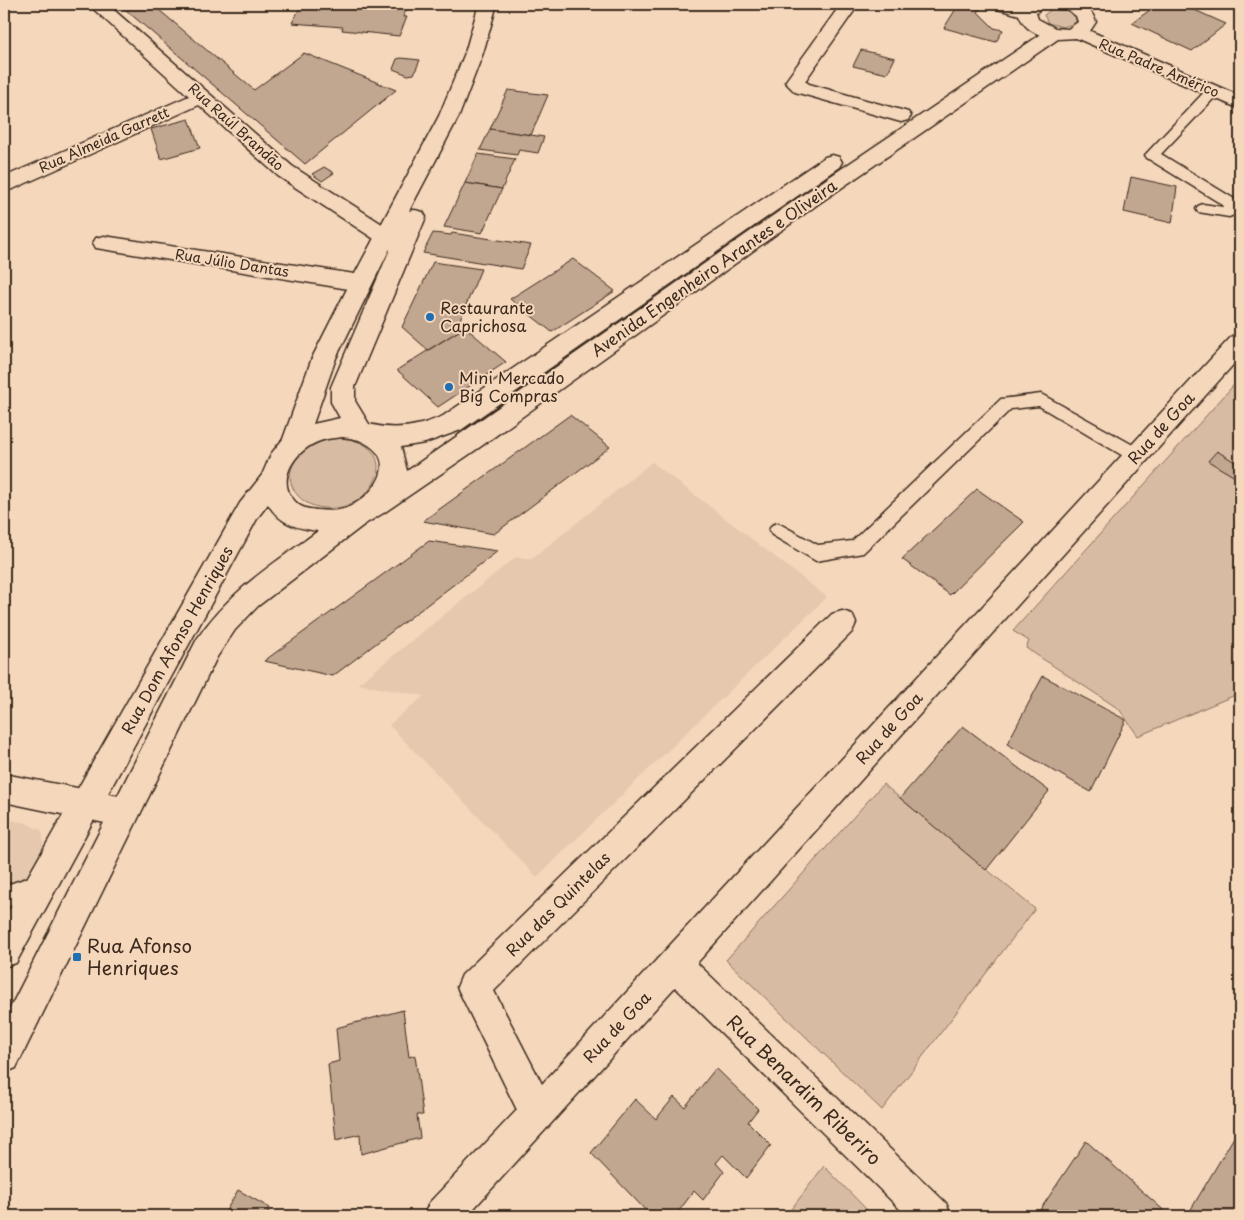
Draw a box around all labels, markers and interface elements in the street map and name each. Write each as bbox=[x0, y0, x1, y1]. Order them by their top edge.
street label: Rua Padre Américo bbox=[1096, 33, 1223, 102]
street label: Rua Raúl Brandão bbox=[184, 78, 289, 175]
street label: Rua Almeida Garrett bbox=[35, 101, 173, 178]
street label: Avenida Engenheiro Arantes e Oliveira bbox=[586, 173, 841, 362]
street label: Rua Júlio Dantas bbox=[174, 243, 291, 282]
place label: Restaurante Caprichosa bbox=[440, 295, 534, 337]
marker: Restaurante Caprichosa bbox=[424, 311, 436, 323]
place label: Mini Mercado Big Compras bbox=[459, 365, 564, 407]
marker: Mini Mercado Big Compras bbox=[443, 381, 455, 393]
street label: Rua de Goa bbox=[1121, 385, 1200, 469]
street label: Rua Dom Afonso Henriques bbox=[114, 541, 238, 738]
street label: Rua de Goa bbox=[849, 685, 928, 769]
street label: Rua das Quintelas bbox=[500, 846, 615, 961]
place label: Rua Afonso Henriques bbox=[87, 931, 192, 981]
marker: Rua Afonso Henriques bbox=[71, 951, 83, 963]
street label: Rua de Goa bbox=[577, 985, 656, 1068]
street label: Rua Benardim Riberiro bbox=[721, 1008, 888, 1171]

